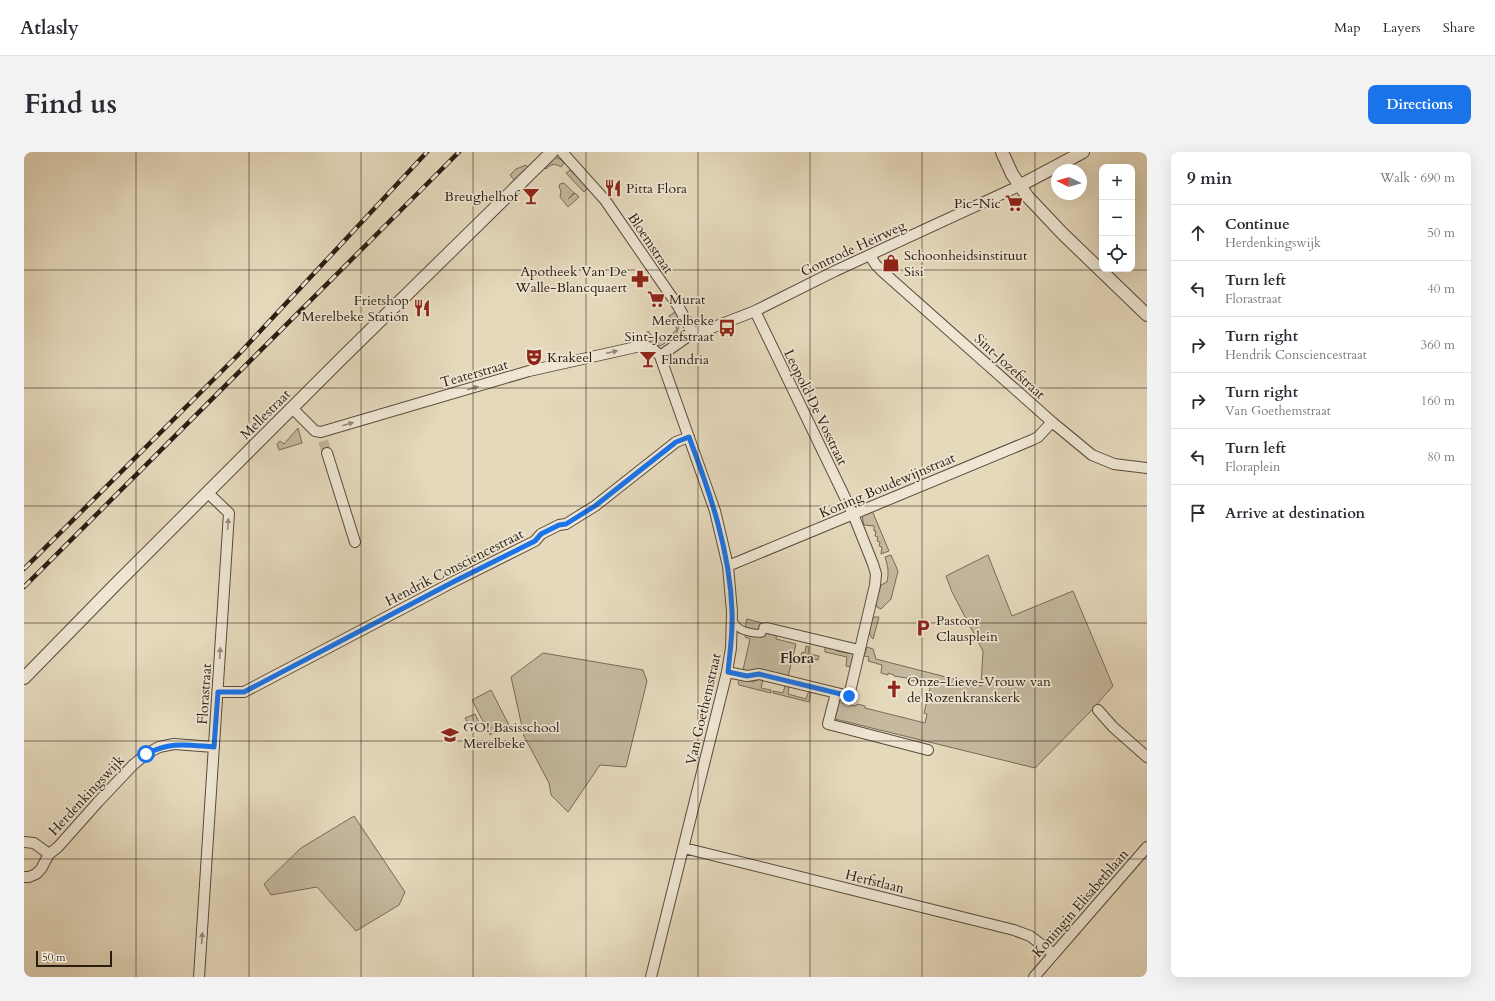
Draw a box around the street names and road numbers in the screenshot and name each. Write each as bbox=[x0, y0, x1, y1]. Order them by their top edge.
street label: Bloemstraat bbox=[623, 209, 678, 278]
street label: Gontrode Heirweg bbox=[798, 216, 909, 281]
street label: Sint-Jozefstraat bbox=[970, 329, 1050, 404]
street label: Leopold De Vosstraat bbox=[779, 346, 852, 469]
street label: Teaterstraat bbox=[438, 355, 511, 392]
street label: Mellestraat bbox=[236, 385, 295, 444]
street label: Koning Boudewijnstraat bbox=[816, 448, 959, 523]
street label: Hendrik Consciencestraat bbox=[382, 524, 527, 611]
street label: Van Goethemstraat bbox=[681, 651, 726, 767]
street label: Florastraat bbox=[193, 662, 216, 725]
street label: Herdenkingswijk bbox=[44, 751, 129, 840]
street label: Koningin Elisabethlaan bbox=[1028, 845, 1133, 962]
street label: Herfstlaan bbox=[843, 865, 906, 898]

